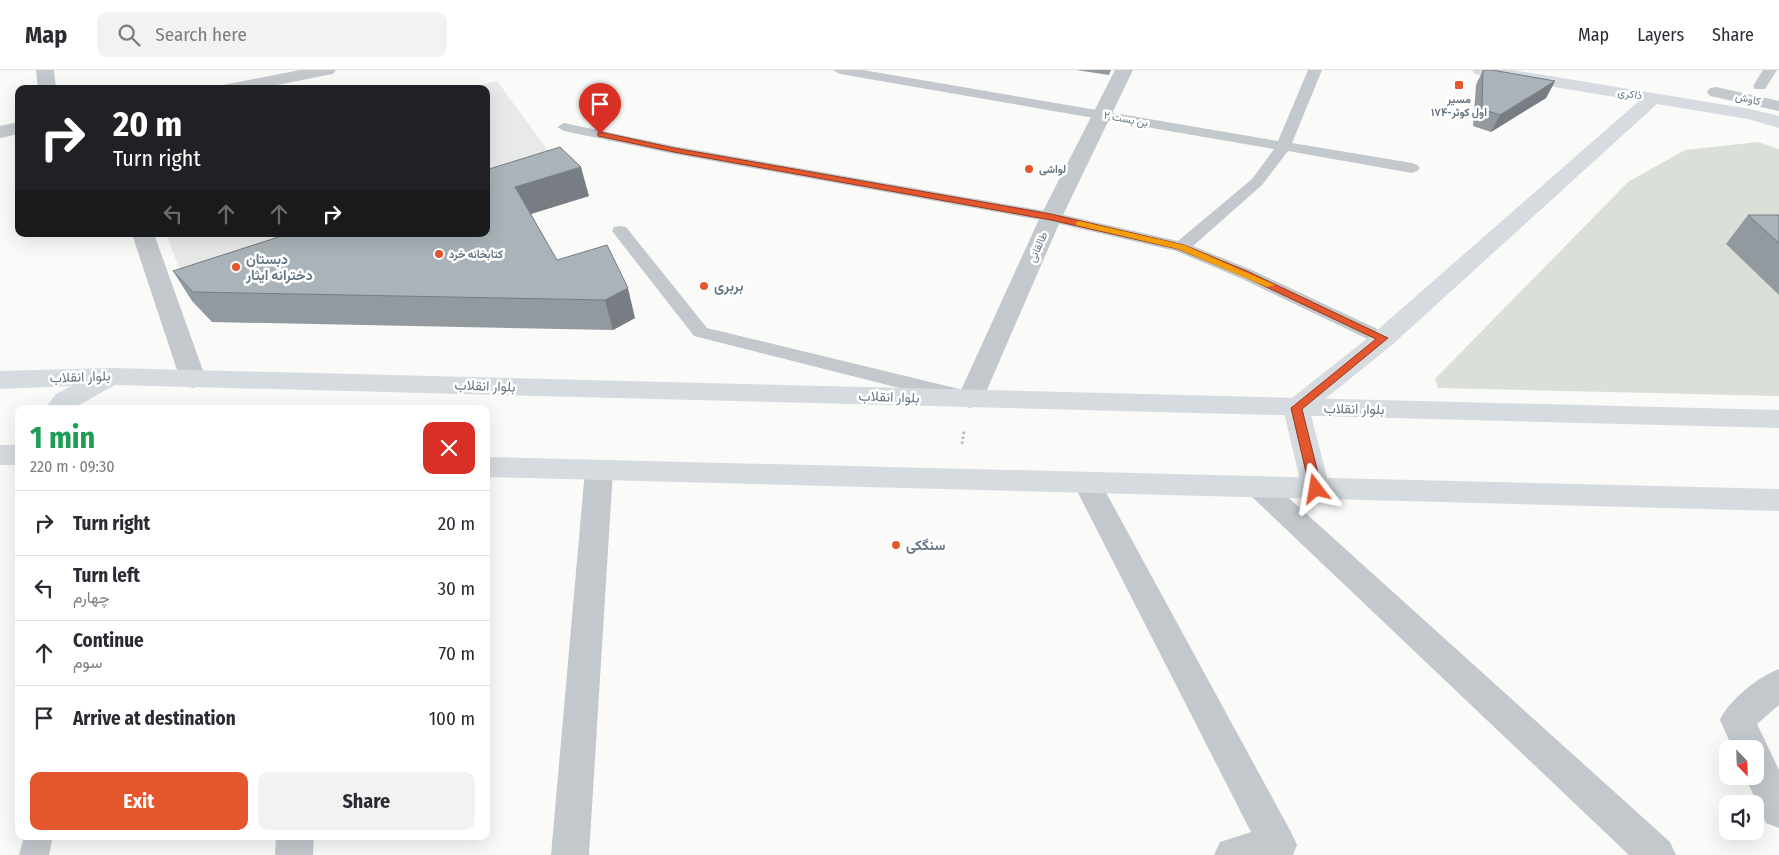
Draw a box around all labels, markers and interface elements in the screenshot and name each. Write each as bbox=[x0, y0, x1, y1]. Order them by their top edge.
search box bbox=[97, 12, 447, 57]
text: Map bbox=[25, 21, 67, 49]
icon: search bbox=[115, 21, 143, 49]
text: Search here bbox=[155, 23, 247, 46]
text: Map bbox=[1578, 24, 1609, 46]
text: Layers bbox=[1637, 24, 1684, 46]
text: Share bbox=[1712, 24, 1754, 46]
marker: مسیر ۱۷۴-اول کوثر bbox=[1453, 79, 1465, 91]
pin bbox=[579, 83, 621, 134]
street label: ذاکری bbox=[1617, 86, 1643, 102]
icon: arrive bbox=[586, 90, 614, 118]
street label: کاوش bbox=[1734, 90, 1762, 108]
place label: مسیر ۱۷۴-اول کوثر bbox=[1431, 93, 1487, 119]
text: 20 m bbox=[113, 103, 182, 145]
icon: right bbox=[30, 105, 95, 170]
street label: بن بست ۲ bbox=[1103, 109, 1149, 129]
text: Turn right bbox=[113, 145, 201, 172]
marker: لواشی bbox=[1023, 163, 1035, 175]
place label: لواشی bbox=[1039, 163, 1066, 176]
icon: left bbox=[159, 200, 187, 228]
icon: ahead bbox=[212, 200, 240, 228]
icon: ahead bbox=[265, 200, 293, 228]
icon: right bbox=[318, 200, 346, 228]
street label: طالقانی bbox=[1026, 230, 1050, 264]
marker: کتابخانه خرد bbox=[433, 248, 445, 260]
place label: کتابخانه خرد bbox=[449, 248, 503, 261]
place label: دبستان دخترانه ایثار bbox=[245, 251, 313, 284]
marker: دبستان دخترانه ایثار bbox=[230, 261, 242, 273]
place label: بربری bbox=[714, 278, 743, 295]
marker: بربری bbox=[698, 280, 710, 292]
street label: بلوار انقلاب bbox=[49, 367, 111, 387]
street label: بلوار انقلاب bbox=[454, 376, 516, 396]
street label: بلوار انقلاب bbox=[858, 387, 920, 407]
street label: بلوار انقلاب bbox=[1323, 400, 1385, 418]
text: 1 min bbox=[30, 420, 95, 456]
button: close bbox=[423, 422, 475, 474]
text: 220 m · 09:30 bbox=[30, 457, 115, 476]
position arrow bbox=[1289, 462, 1341, 514]
icon: right bbox=[30, 509, 58, 537]
text: Turn right bbox=[73, 512, 150, 535]
text: 20 m bbox=[438, 512, 475, 535]
place label: سنگکی bbox=[906, 537, 945, 554]
marker: سنگکی bbox=[890, 539, 902, 551]
text: Turn left bbox=[73, 564, 140, 587]
icon: left bbox=[30, 574, 58, 602]
text: 30 m bbox=[437, 577, 475, 600]
text: چهارم bbox=[73, 588, 110, 607]
text: Continue bbox=[73, 629, 144, 652]
icon: ahead bbox=[30, 639, 58, 667]
text: 70 m bbox=[439, 642, 475, 665]
text: سوم bbox=[73, 653, 102, 672]
icon: arrive bbox=[30, 704, 58, 732]
text: Arrive at destination bbox=[73, 707, 236, 730]
text: 100 m bbox=[429, 707, 475, 730]
north arrow bbox=[1719, 740, 1764, 785]
map controls bbox=[1719, 740, 1764, 840]
button: Exit bbox=[30, 772, 248, 830]
button: Share bbox=[258, 772, 475, 830]
button: sound bbox=[1719, 795, 1764, 840]

